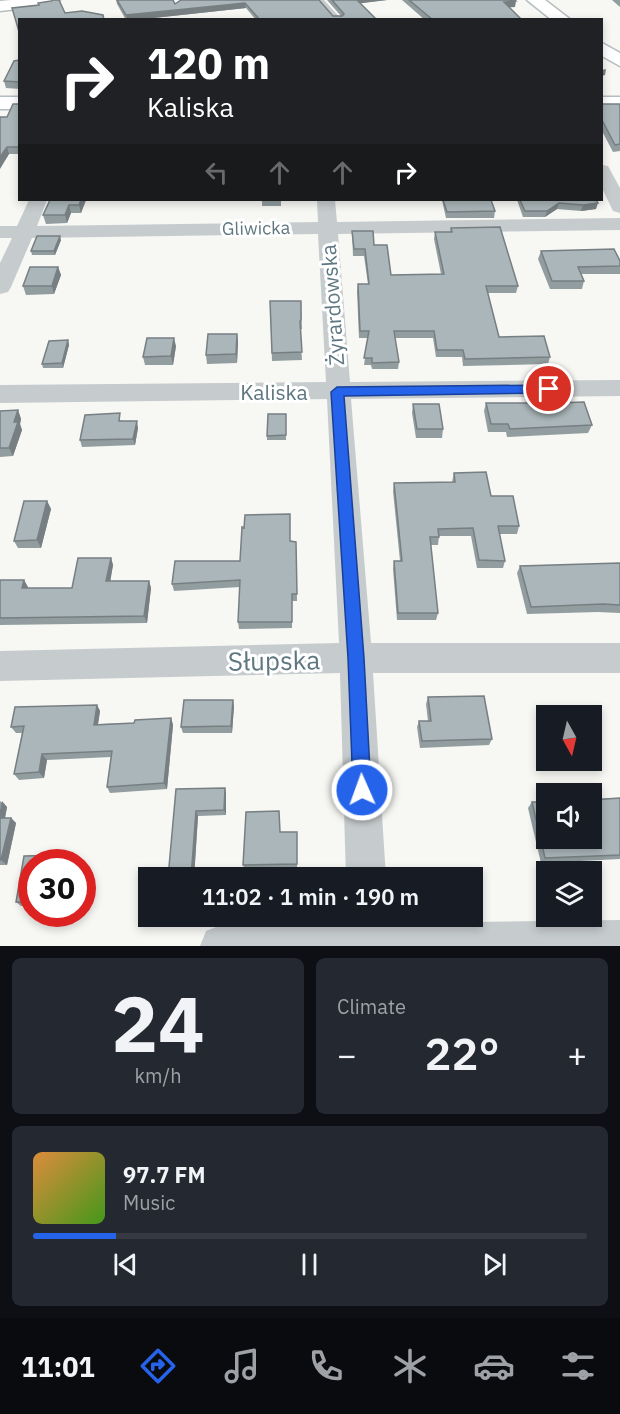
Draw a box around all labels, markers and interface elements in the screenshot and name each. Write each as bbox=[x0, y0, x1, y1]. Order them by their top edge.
text: 120 m bbox=[147, 36, 270, 91]
icon: right bbox=[48, 42, 126, 120]
text: Kaliska bbox=[147, 89, 234, 124]
icon: left bbox=[200, 156, 233, 189]
icon: ahead bbox=[263, 156, 296, 189]
icon: ahead bbox=[326, 156, 359, 189]
icon: right bbox=[389, 156, 422, 189]
street label: Gliwicka bbox=[222, 216, 291, 240]
street label: Żyrardowska bbox=[314, 244, 350, 366]
pin bbox=[523, 363, 574, 414]
icon: arrive bbox=[532, 372, 565, 405]
street label: Kaliska bbox=[240, 378, 308, 406]
street label: Słupska bbox=[228, 642, 321, 678]
north arrow bbox=[536, 705, 602, 771]
map controls bbox=[536, 705, 602, 927]
position arrow bbox=[330, 758, 394, 822]
button: sound bbox=[536, 783, 602, 849]
speed limit sign: 30 bbox=[18, 849, 96, 927]
button: layers bbox=[536, 861, 602, 927]
text: 11:02 · 1 min · 190 m bbox=[202, 882, 419, 911]
text: 24 bbox=[111, 972, 205, 1073]
text: Climate bbox=[337, 993, 406, 1020]
text: 22° bbox=[424, 1024, 500, 1082]
text: − bbox=[337, 1033, 357, 1076]
text: + bbox=[567, 1033, 587, 1076]
text: km/h bbox=[134, 1062, 182, 1089]
text: 97.7 FM bbox=[123, 1160, 206, 1189]
text: Music bbox=[123, 1189, 175, 1216]
icon: previous bbox=[109, 1248, 142, 1281]
icon: pause bbox=[293, 1248, 326, 1281]
icon: next bbox=[478, 1248, 511, 1281]
icon: directions bbox=[137, 1345, 179, 1387]
icon: music bbox=[221, 1345, 263, 1387]
icon: phone bbox=[305, 1345, 347, 1387]
icon: climate bbox=[389, 1345, 431, 1387]
icon: car bbox=[473, 1345, 515, 1387]
icon: filters bbox=[557, 1345, 599, 1387]
text: 11:01 bbox=[21, 1349, 95, 1384]

